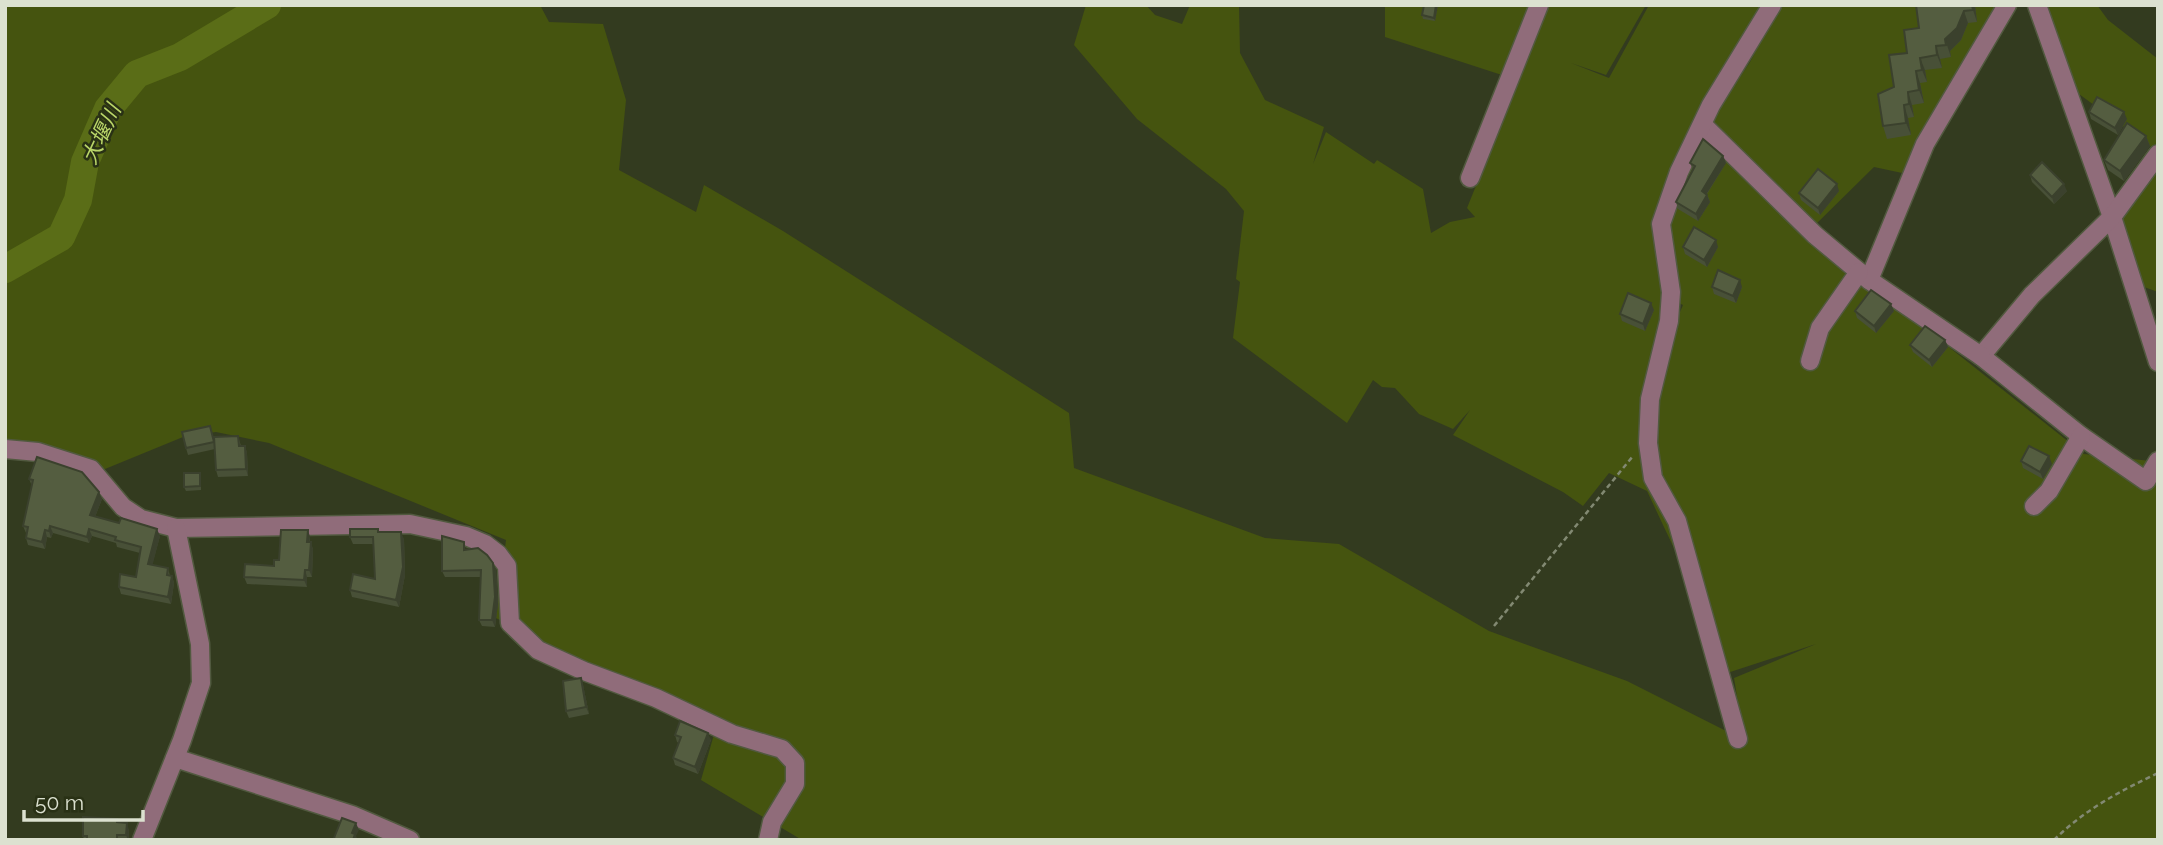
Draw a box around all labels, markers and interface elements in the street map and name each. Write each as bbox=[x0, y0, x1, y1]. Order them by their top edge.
water label: 大堰川 bbox=[76, 98, 126, 168]
scale bar bbox=[24, 778, 144, 822]
text: 50 m bbox=[35, 790, 84, 815]

